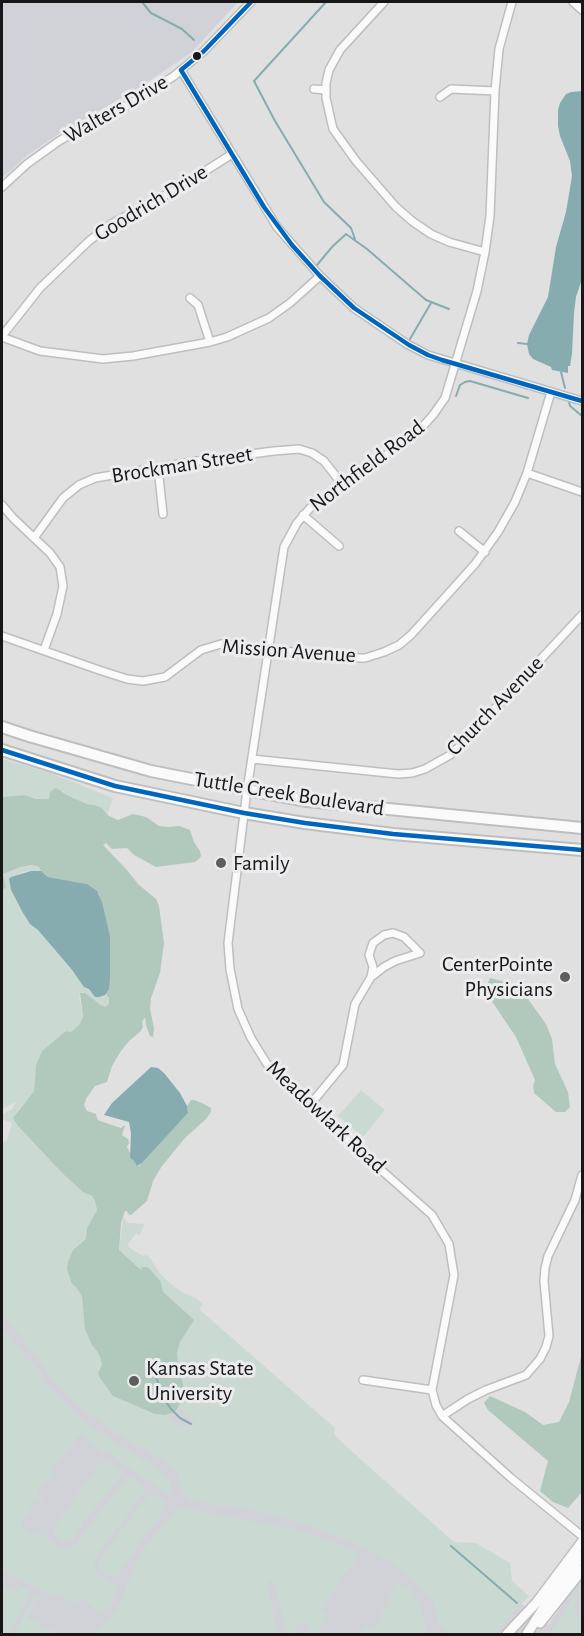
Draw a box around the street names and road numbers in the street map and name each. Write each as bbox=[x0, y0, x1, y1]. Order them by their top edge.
street label: Walters Drive bbox=[59, 69, 173, 149]
street label: Goodrich Drive bbox=[90, 159, 212, 247]
street label: Northfield Road bbox=[304, 414, 430, 518]
street label: Brockman Street bbox=[110, 441, 254, 489]
street label: Mission Avenue bbox=[221, 633, 357, 669]
street label: Church Avenue bbox=[441, 651, 549, 761]
street label: Tuttle Creek Boulevard bbox=[192, 766, 386, 822]
street label: Meadowlark Road bbox=[261, 1055, 391, 1179]

